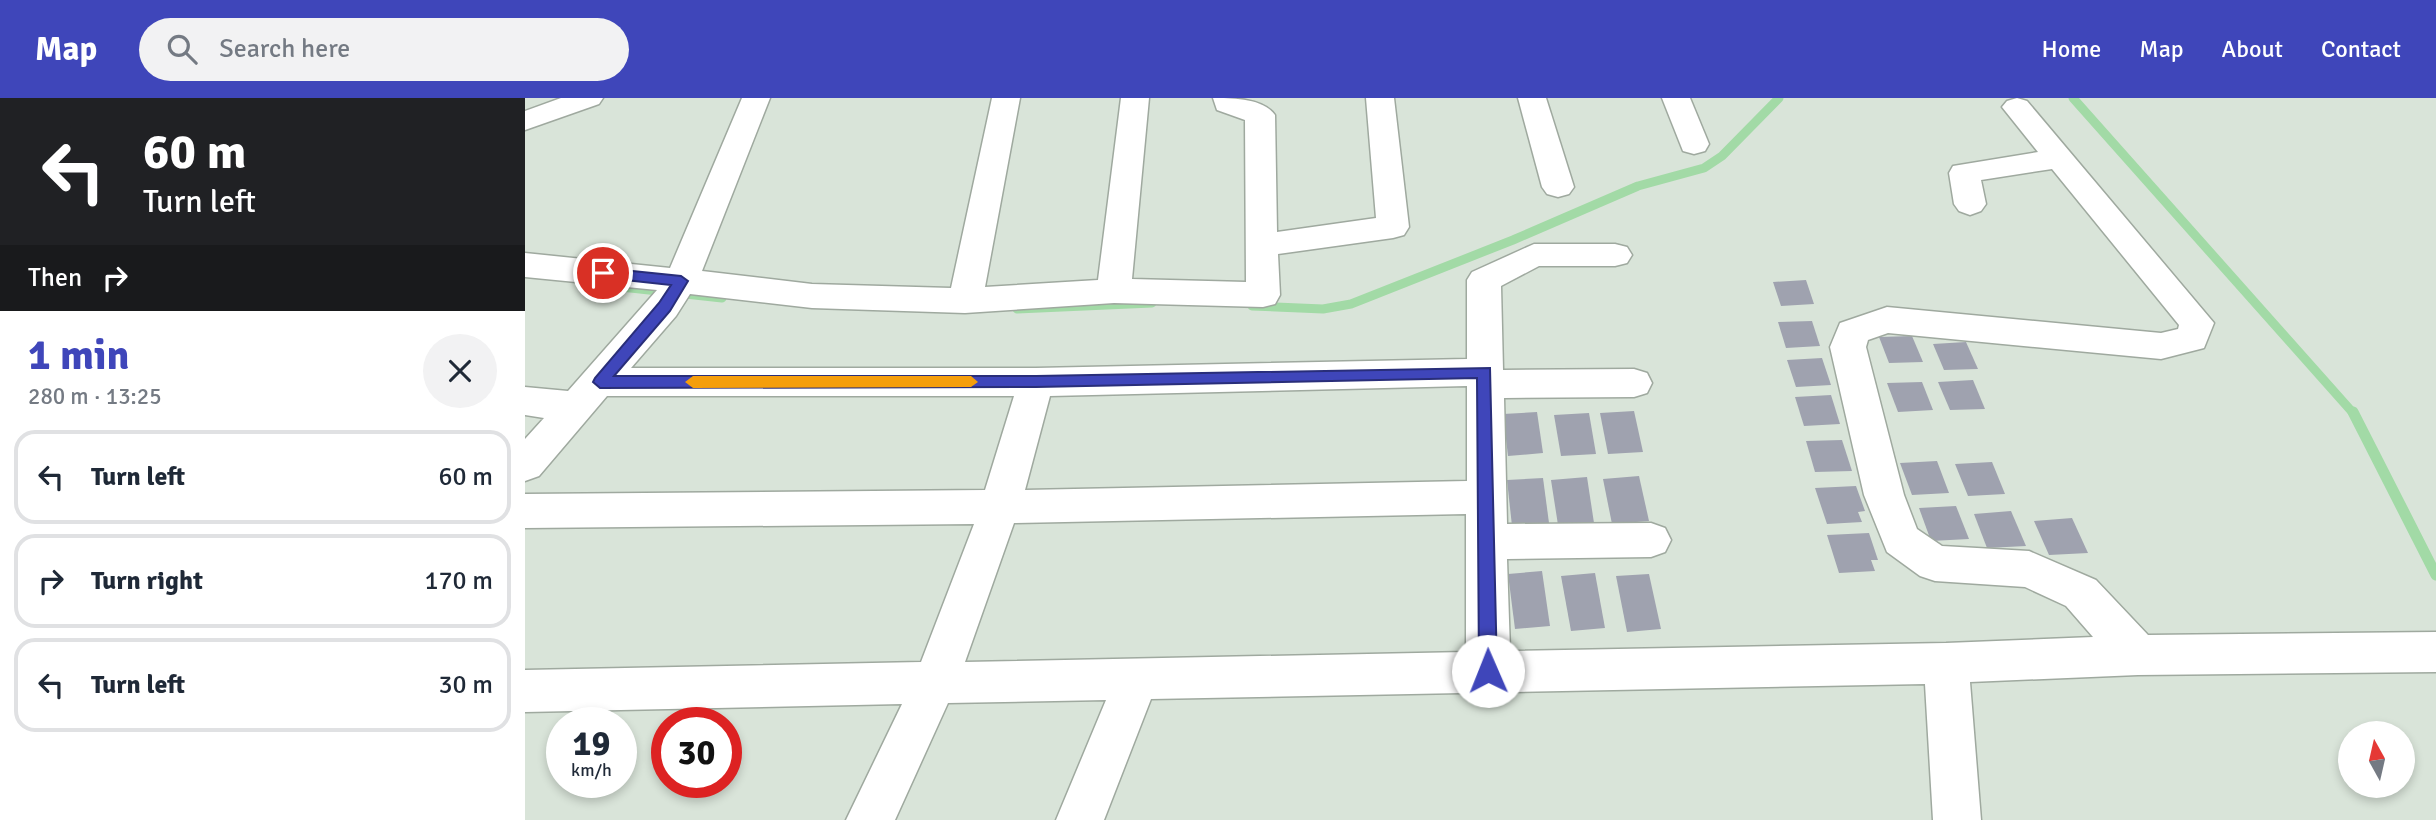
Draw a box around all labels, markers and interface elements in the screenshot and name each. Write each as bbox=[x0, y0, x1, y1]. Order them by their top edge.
search box bbox=[139, 18, 629, 81]
text: Map bbox=[35, 29, 97, 70]
icon: search bbox=[163, 30, 201, 68]
text: Search here bbox=[219, 33, 350, 65]
text: Home bbox=[2041, 34, 2101, 64]
text: Map bbox=[2139, 34, 2184, 64]
text: About bbox=[2222, 34, 2283, 64]
text: Contact bbox=[2321, 34, 2401, 64]
text: 60 m bbox=[143, 122, 246, 182]
icon: left bbox=[28, 126, 119, 217]
text: Turn left bbox=[143, 182, 256, 221]
pin bbox=[573, 243, 633, 303]
icon: arrive bbox=[584, 254, 622, 292]
icon: right bbox=[96, 259, 134, 297]
text: Then bbox=[28, 262, 82, 294]
text: 1 min bbox=[28, 330, 129, 381]
button: close bbox=[423, 334, 497, 408]
text: 280 m · 13:25 bbox=[28, 382, 162, 411]
icon: left bbox=[32, 458, 70, 496]
text: Turn left bbox=[91, 461, 185, 493]
text: 60 m bbox=[438, 461, 493, 493]
icon: right bbox=[32, 562, 70, 600]
text: Turn right bbox=[91, 565, 203, 597]
text: 170 m bbox=[424, 565, 493, 597]
position arrow bbox=[1451, 634, 1525, 708]
icon: left bbox=[32, 666, 70, 704]
text: Turn left bbox=[91, 669, 185, 701]
text: 30 m bbox=[438, 669, 493, 701]
speed limit sign: 30 bbox=[651, 707, 742, 798]
north arrow bbox=[2338, 721, 2415, 798]
map controls bbox=[2338, 721, 2415, 798]
text: 19 bbox=[573, 722, 610, 765]
text: km/h bbox=[571, 759, 612, 781]

